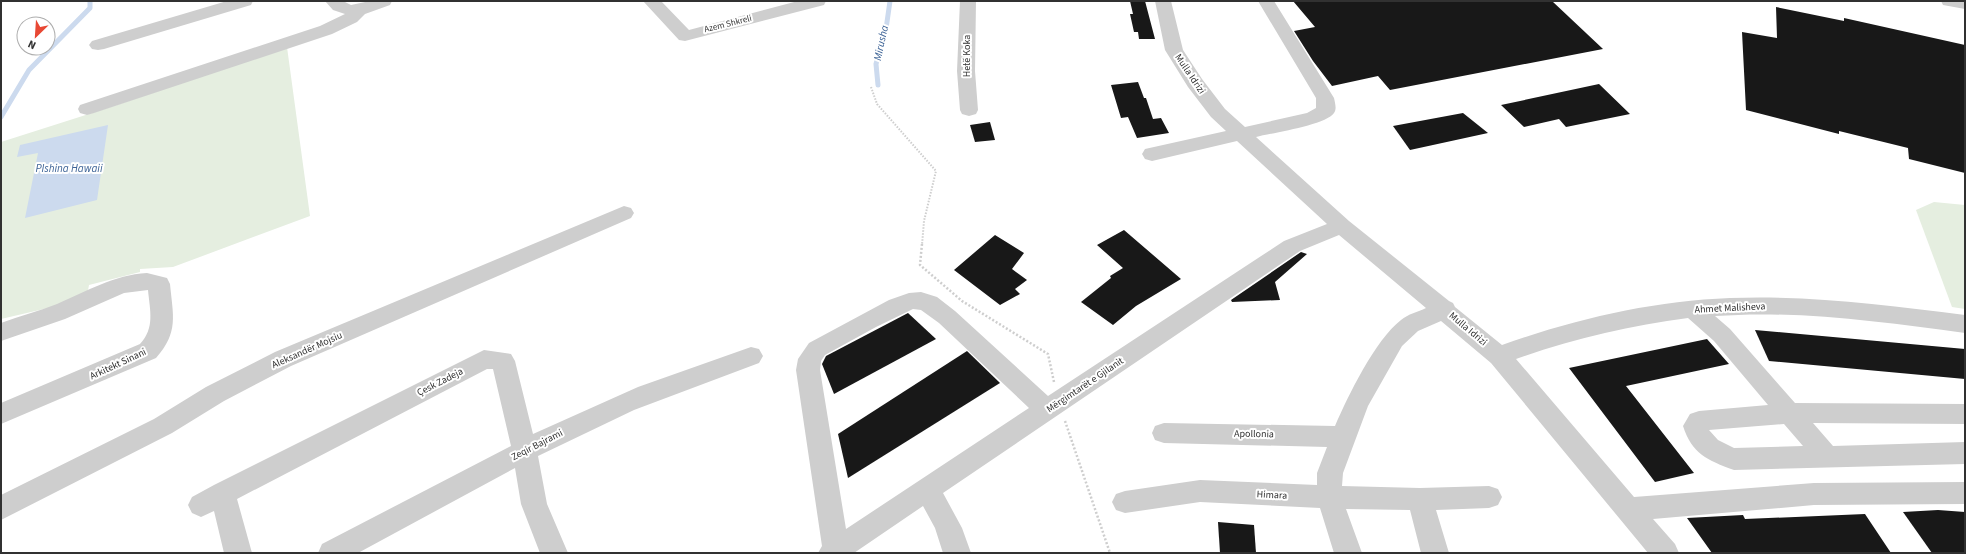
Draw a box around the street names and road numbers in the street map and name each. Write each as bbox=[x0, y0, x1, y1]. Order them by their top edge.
street label: Azem Shkreli bbox=[703, 12, 753, 36]
street label: Hetë Koka bbox=[960, 35, 974, 77]
street label: Mulla Idrizi bbox=[1171, 51, 1209, 97]
street label: Ahmet Malisheva bbox=[1694, 299, 1766, 317]
street label: Mulla Idrizi bbox=[1446, 309, 1490, 349]
street label: Aleksandër Mojsiu bbox=[270, 328, 344, 372]
street label: Arkitekt Sinani bbox=[87, 345, 149, 383]
street label: Mërgimtarët e Gjilanit bbox=[1044, 354, 1127, 416]
street label: Çesk Zadeja bbox=[414, 364, 466, 400]
street label: Zeqir Bajrami bbox=[509, 426, 565, 464]
street label: Apollonia bbox=[1234, 427, 1274, 441]
street label: Himara bbox=[1256, 487, 1288, 503]

